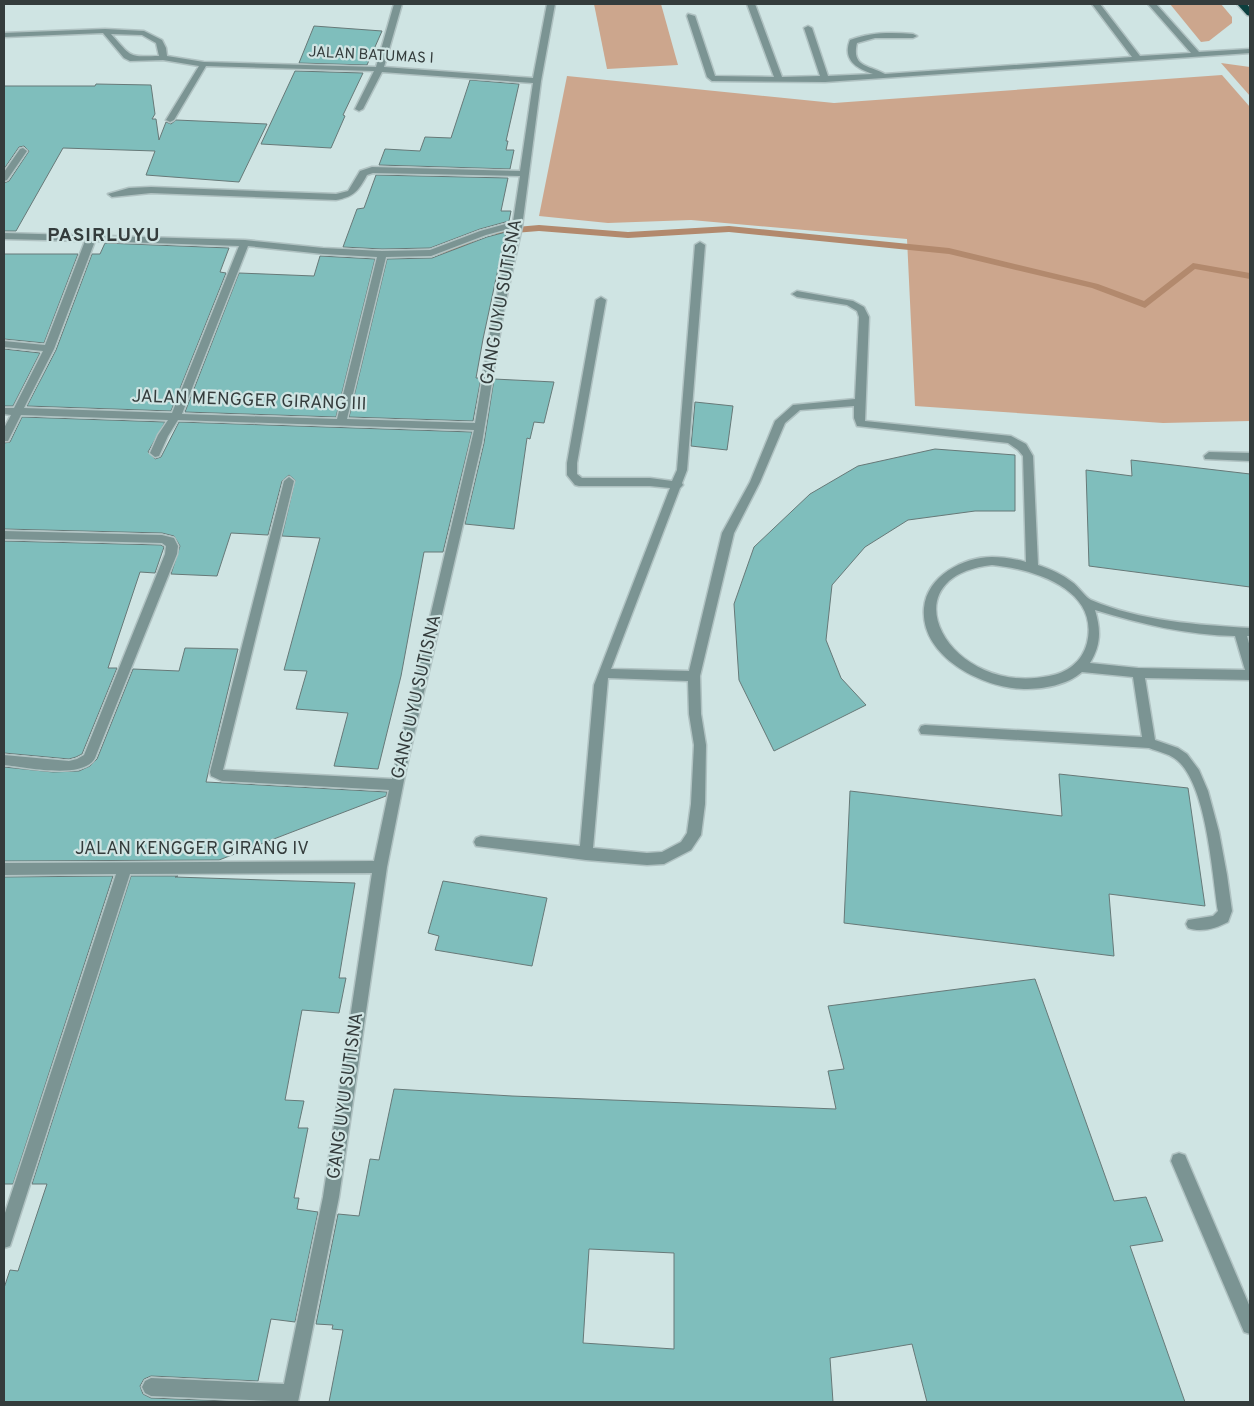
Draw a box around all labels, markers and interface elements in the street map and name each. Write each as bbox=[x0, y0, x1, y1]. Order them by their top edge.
street label: JALAN BATUMAS I bbox=[308, 43, 434, 69]
street label: GANG UYU SUTISNA bbox=[476, 217, 528, 387]
district label: PASIRLUYU bbox=[47, 224, 161, 248]
street label: JALAN MENGGER GIRANG III bbox=[131, 385, 367, 417]
street label: GANG UYU SUTISNA bbox=[387, 613, 447, 781]
street label: JALAN KENGGER GIRANG IV bbox=[75, 838, 309, 861]
street label: GANG UYU SUTISNA bbox=[323, 1011, 369, 1181]

